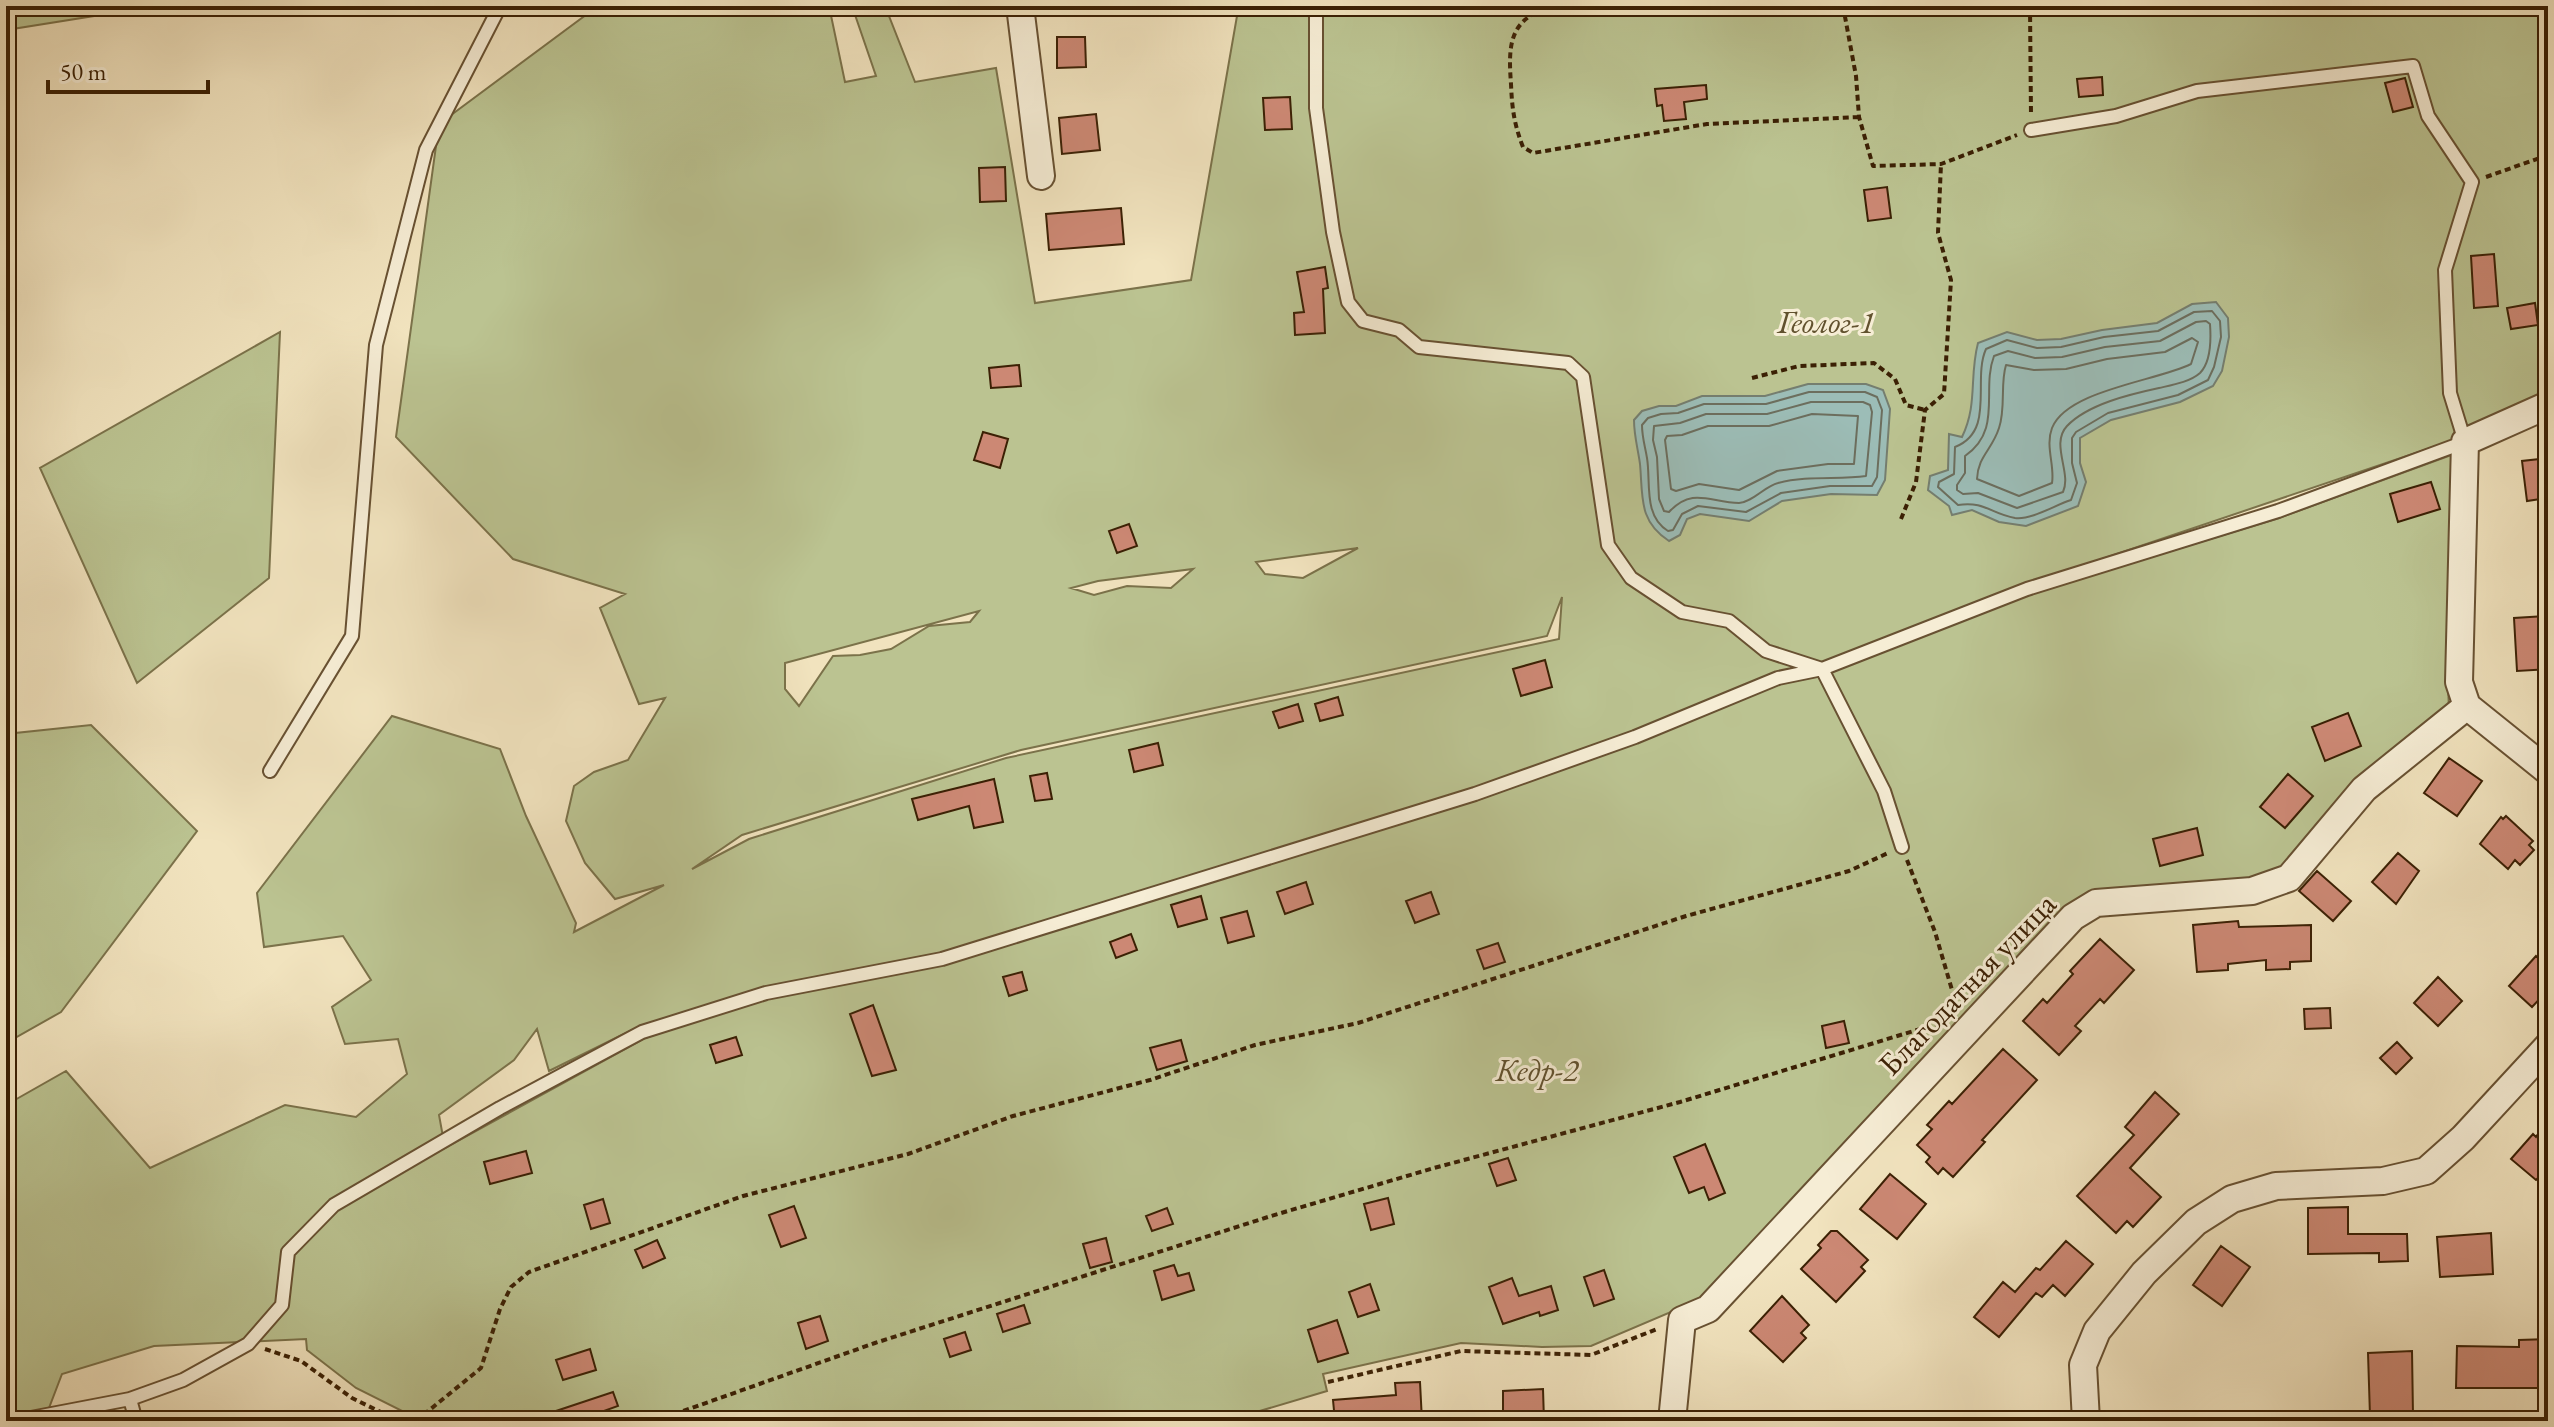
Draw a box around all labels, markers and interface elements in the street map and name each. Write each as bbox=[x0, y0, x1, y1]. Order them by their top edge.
scale bar bbox=[48, 44, 208, 94]
text: 50 m bbox=[60, 56, 107, 87]
park label: Геолог-1 bbox=[1776, 301, 1875, 343]
street label: Благодатная улица bbox=[1869, 883, 2065, 1084]
park label: Кедр-2 bbox=[1495, 1049, 1580, 1091]

